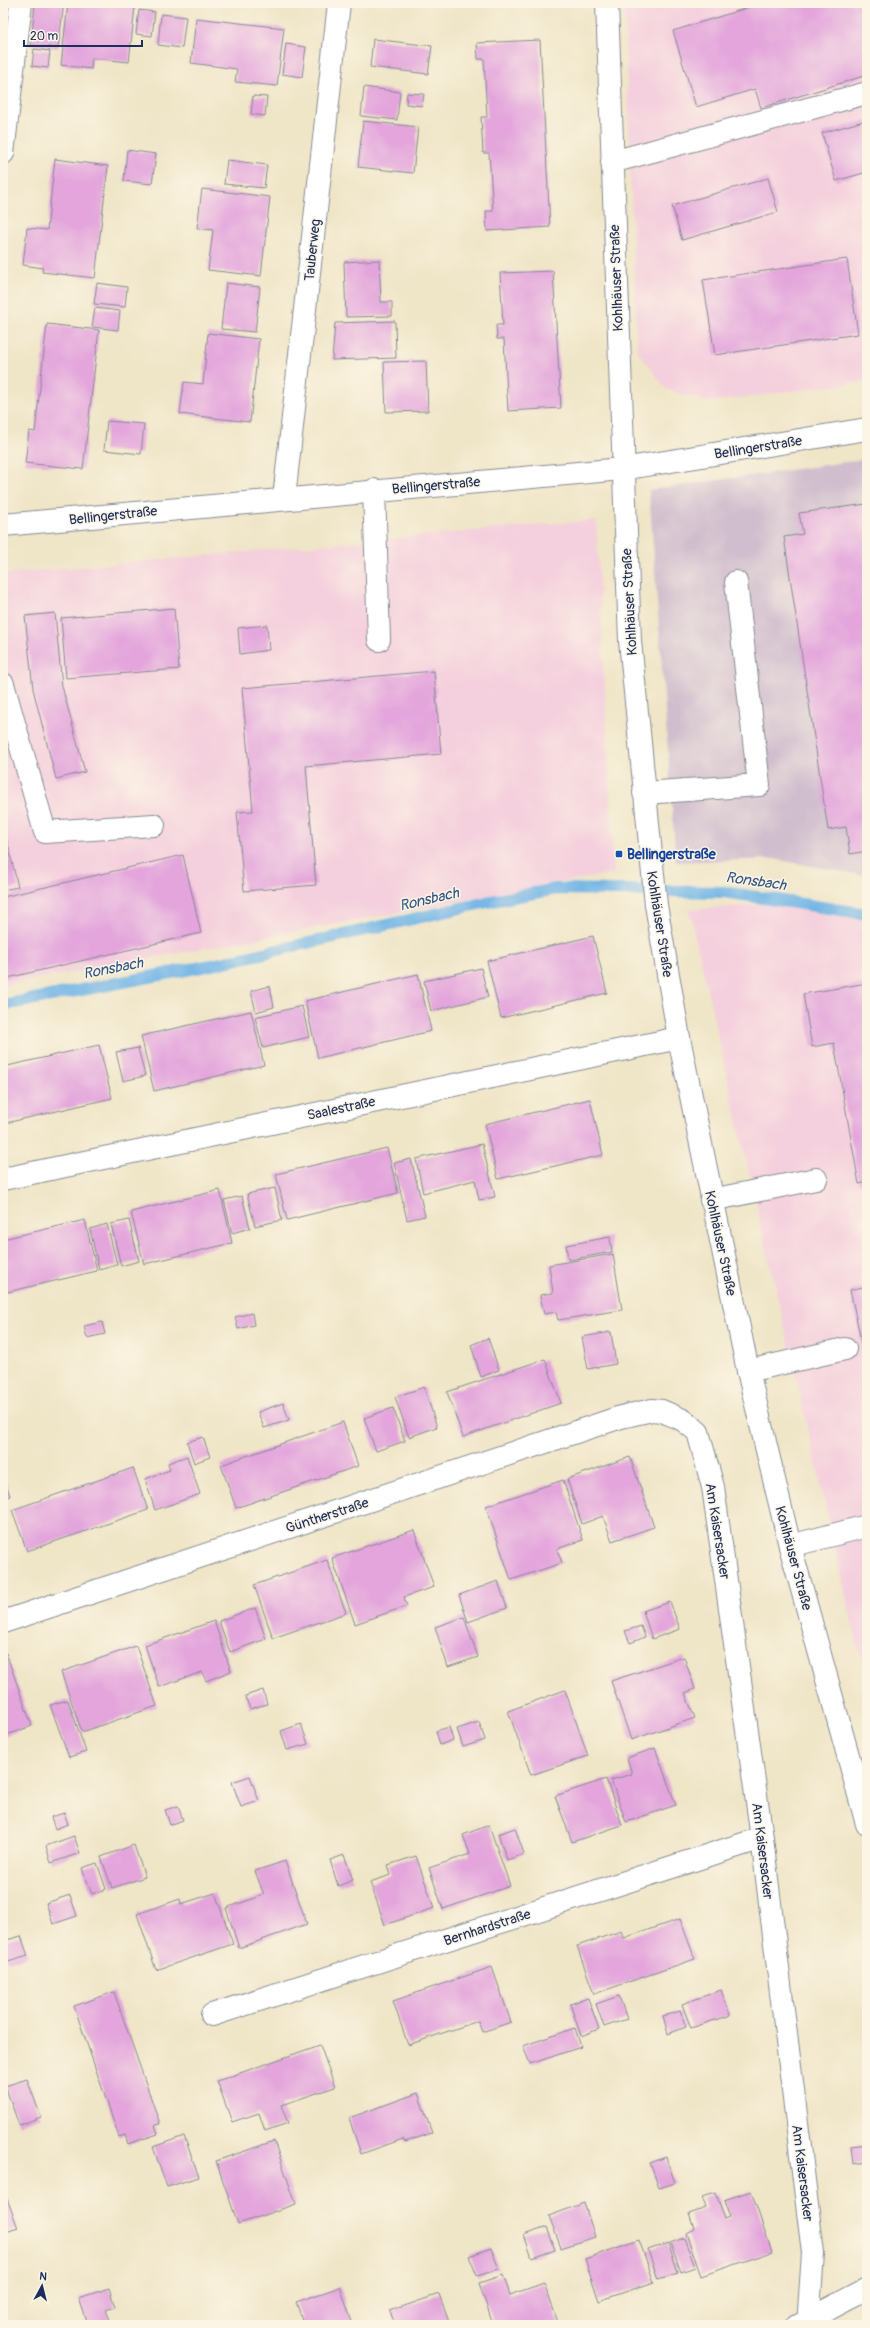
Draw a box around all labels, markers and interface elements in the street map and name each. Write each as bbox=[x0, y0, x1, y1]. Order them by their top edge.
scale bar bbox=[24, 22, 142, 48]
text: 20 m bbox=[30, 29, 59, 44]
street label: Tauberweg bbox=[301, 218, 324, 282]
street label: Kohlhäuser Straße bbox=[606, 224, 627, 332]
street label: Bellingerstraße bbox=[713, 432, 803, 463]
street label: Bellingerstraße bbox=[391, 473, 481, 498]
street label: Bellingerstraße bbox=[68, 502, 158, 529]
street label: Kohlhäuser Straße bbox=[618, 548, 641, 656]
place label: Bellingerstraße bbox=[627, 846, 717, 863]
marker: Bellingerstraße bbox=[614, 849, 624, 859]
water label: Ronsbach bbox=[725, 868, 788, 895]
street label: Kohlhäuser Straße bbox=[643, 870, 676, 978]
water label: Ronsbach bbox=[398, 883, 462, 916]
water label: Ronsbach bbox=[82, 953, 146, 984]
street label: Saalestraße bbox=[305, 1093, 377, 1124]
street label: Kohlhäuser Straße bbox=[701, 1189, 740, 1297]
street label: Am Kaisersacker bbox=[701, 1482, 734, 1581]
street label: Güntherstraße bbox=[283, 1494, 371, 1537]
street label: Kohlhäuser Straße bbox=[771, 1504, 816, 1612]
street label: Am Kaisersacker bbox=[748, 1802, 777, 1900]
street label: Bernhardstraße bbox=[442, 1905, 533, 1950]
street label: Am Kaisersacker bbox=[788, 2124, 817, 2222]
north arrow bbox=[22, 2266, 62, 2306]
text: N bbox=[39, 2270, 48, 2284]

